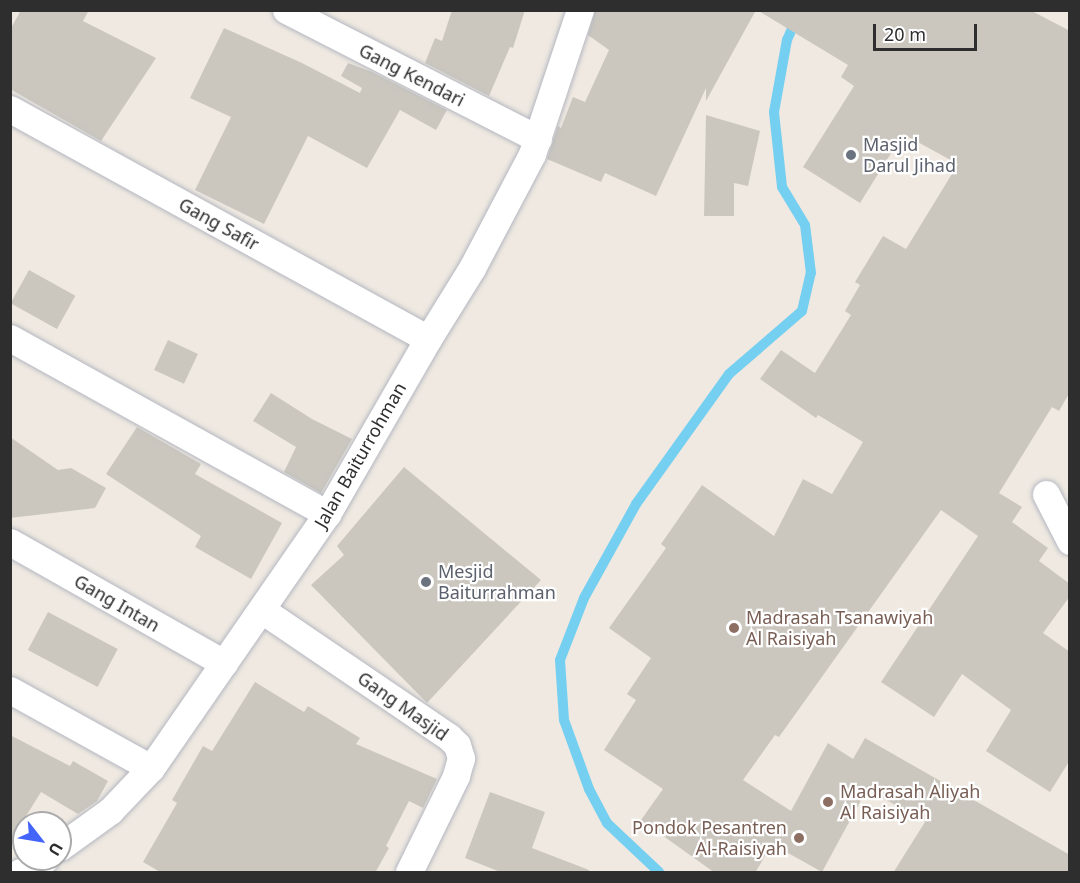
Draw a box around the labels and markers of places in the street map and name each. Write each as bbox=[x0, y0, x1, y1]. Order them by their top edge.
place label: Masjid Darul Jihad bbox=[863, 134, 956, 176]
marker: Masjid Darul Jihad bbox=[844, 148, 858, 162]
place label: Mesjid Baiturrahman bbox=[438, 561, 556, 604]
marker: Mesjid Baiturrahman bbox=[419, 575, 433, 589]
place label: Madrasah Tsanawiyah Al Raisiyah bbox=[746, 607, 933, 650]
marker: Madrasah Tsanawiyah Al Raisiyah bbox=[727, 621, 741, 635]
place label: Madrasah Aliyah Al Raisiyah bbox=[840, 781, 980, 824]
marker: Madrasah Aliyah Al Raisiyah bbox=[821, 795, 835, 809]
place label: Pondok Pesantren Al-Raisiyah bbox=[632, 817, 787, 860]
marker: Pondok Pesantren Al-Raisiyah bbox=[792, 831, 806, 845]

